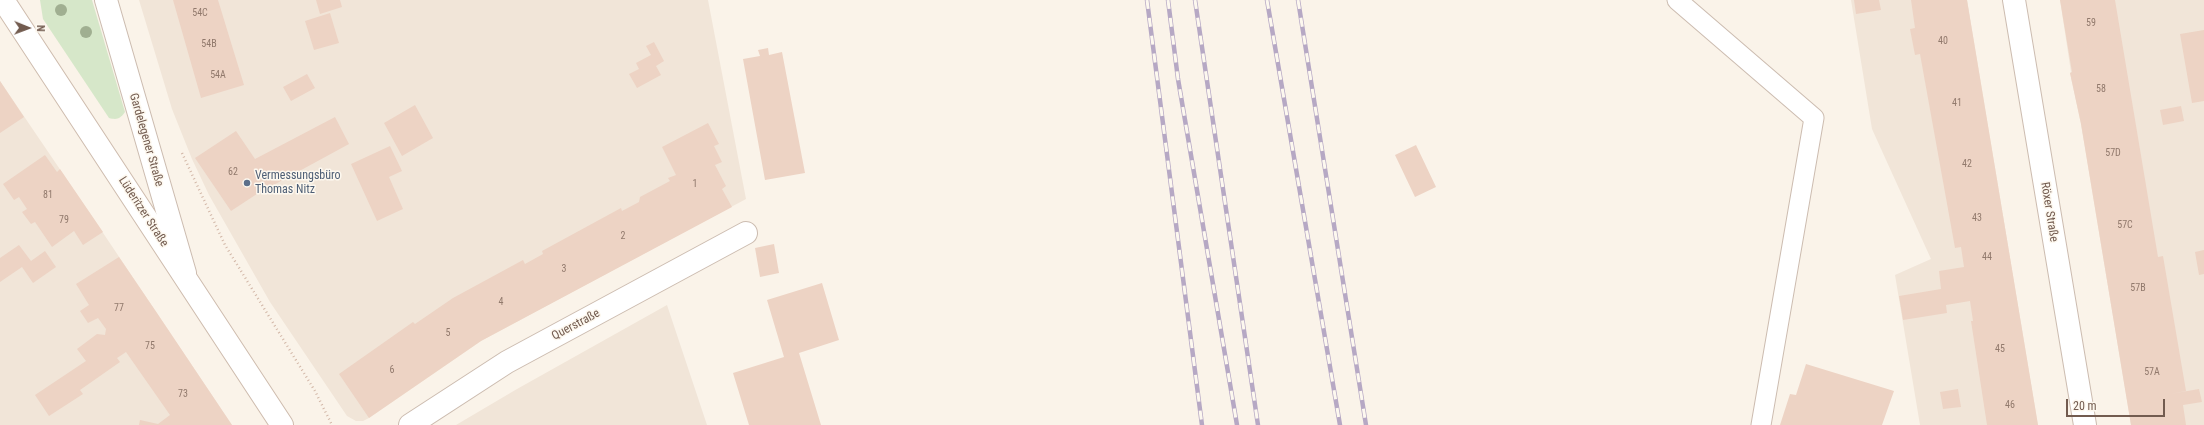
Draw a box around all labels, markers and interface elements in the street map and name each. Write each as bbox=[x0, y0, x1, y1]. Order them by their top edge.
house number: 54C bbox=[192, 7, 208, 19]
north arrow bbox=[8, 8, 48, 48]
house number: 59 bbox=[2086, 17, 2096, 29]
text: N bbox=[34, 25, 47, 32]
house number: 40 bbox=[1938, 35, 1948, 47]
house number: 54B bbox=[201, 38, 217, 50]
house number: 54A bbox=[210, 69, 226, 81]
house number: 58 bbox=[2096, 83, 2106, 95]
street label: Gardelegener Straße bbox=[126, 92, 166, 188]
house number: 41 bbox=[1952, 97, 1962, 109]
house number: 57D bbox=[2105, 147, 2121, 159]
house number: 42 bbox=[1962, 158, 1972, 170]
house number: 62 bbox=[228, 166, 238, 178]
place label: Vermessungsbüro Thomas Nitz bbox=[255, 169, 341, 197]
street label: Lüderitzer Straße bbox=[115, 174, 171, 250]
marker: Vermessungsbüro Thomas Nitz bbox=[242, 178, 252, 188]
house number: 1 bbox=[693, 178, 697, 190]
street label: Röxer Straße bbox=[2037, 181, 2061, 243]
house number: 81 bbox=[43, 189, 53, 201]
house number: 43 bbox=[1972, 212, 1982, 224]
house number: 79 bbox=[59, 214, 69, 226]
house number: 57C bbox=[2117, 219, 2133, 231]
house number: 2 bbox=[621, 230, 625, 242]
house number: 44 bbox=[1982, 251, 1992, 263]
house number: 3 bbox=[562, 263, 566, 275]
house number: 57B bbox=[2130, 282, 2146, 294]
house number: 4 bbox=[499, 296, 503, 308]
house number: 77 bbox=[114, 302, 124, 314]
street label: Querstraße bbox=[549, 306, 603, 344]
house number: 5 bbox=[446, 327, 450, 339]
house number: 75 bbox=[145, 340, 155, 352]
house number: 45 bbox=[1995, 343, 2005, 355]
house number: 6 bbox=[390, 364, 394, 376]
house number: 57A bbox=[2144, 366, 2160, 378]
house number: 73 bbox=[178, 388, 188, 400]
scale bar bbox=[2068, 391, 2167, 417]
house number: 46 bbox=[2005, 399, 2015, 411]
text: 20 m bbox=[2073, 399, 2097, 413]

